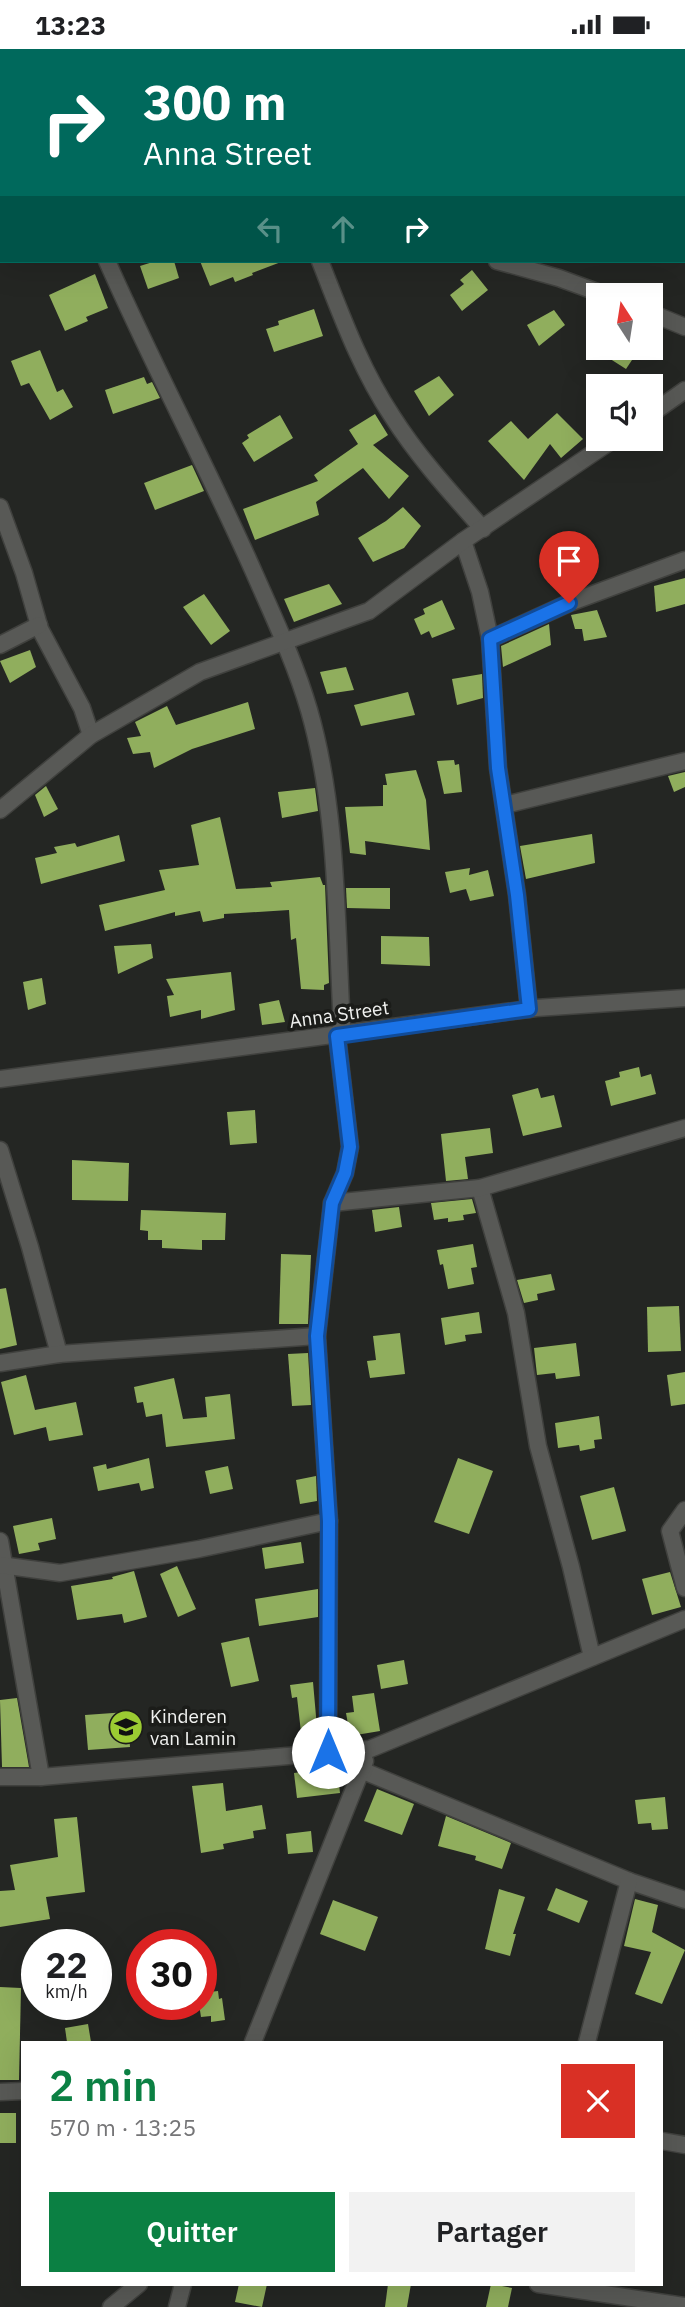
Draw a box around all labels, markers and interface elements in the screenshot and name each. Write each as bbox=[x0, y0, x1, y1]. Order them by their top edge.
text: 13:23 bbox=[35, 8, 106, 42]
text: 300 m bbox=[143, 70, 287, 133]
icon: right bbox=[28, 77, 119, 168]
text: Anna Street bbox=[143, 132, 312, 174]
icon: left bbox=[251, 210, 289, 248]
icon: ahead bbox=[324, 210, 362, 248]
icon: right bbox=[397, 210, 435, 248]
north arrow bbox=[586, 283, 663, 361]
map controls bbox=[586, 283, 663, 451]
button: sound bbox=[586, 374, 663, 451]
pin bbox=[539, 531, 599, 603]
icon: arrive bbox=[550, 542, 588, 580]
street label: Anna Street bbox=[288, 995, 390, 1033]
place label: Kinderen van Lamin bbox=[150, 1704, 236, 1750]
school or university icon: Kinderen van Lamin bbox=[107, 1708, 145, 1746]
position arrow bbox=[291, 1715, 365, 1789]
speed limit sign: 30 bbox=[126, 1929, 217, 2020]
text: 22 bbox=[45, 1942, 88, 1988]
text: km/h bbox=[45, 1980, 88, 2003]
text: 2 min bbox=[49, 2058, 158, 2113]
button: close bbox=[561, 2064, 635, 2138]
text: 570 m · 13:25 bbox=[49, 2112, 196, 2142]
button: Quitter bbox=[49, 2192, 335, 2272]
button: Partager bbox=[349, 2192, 635, 2272]

